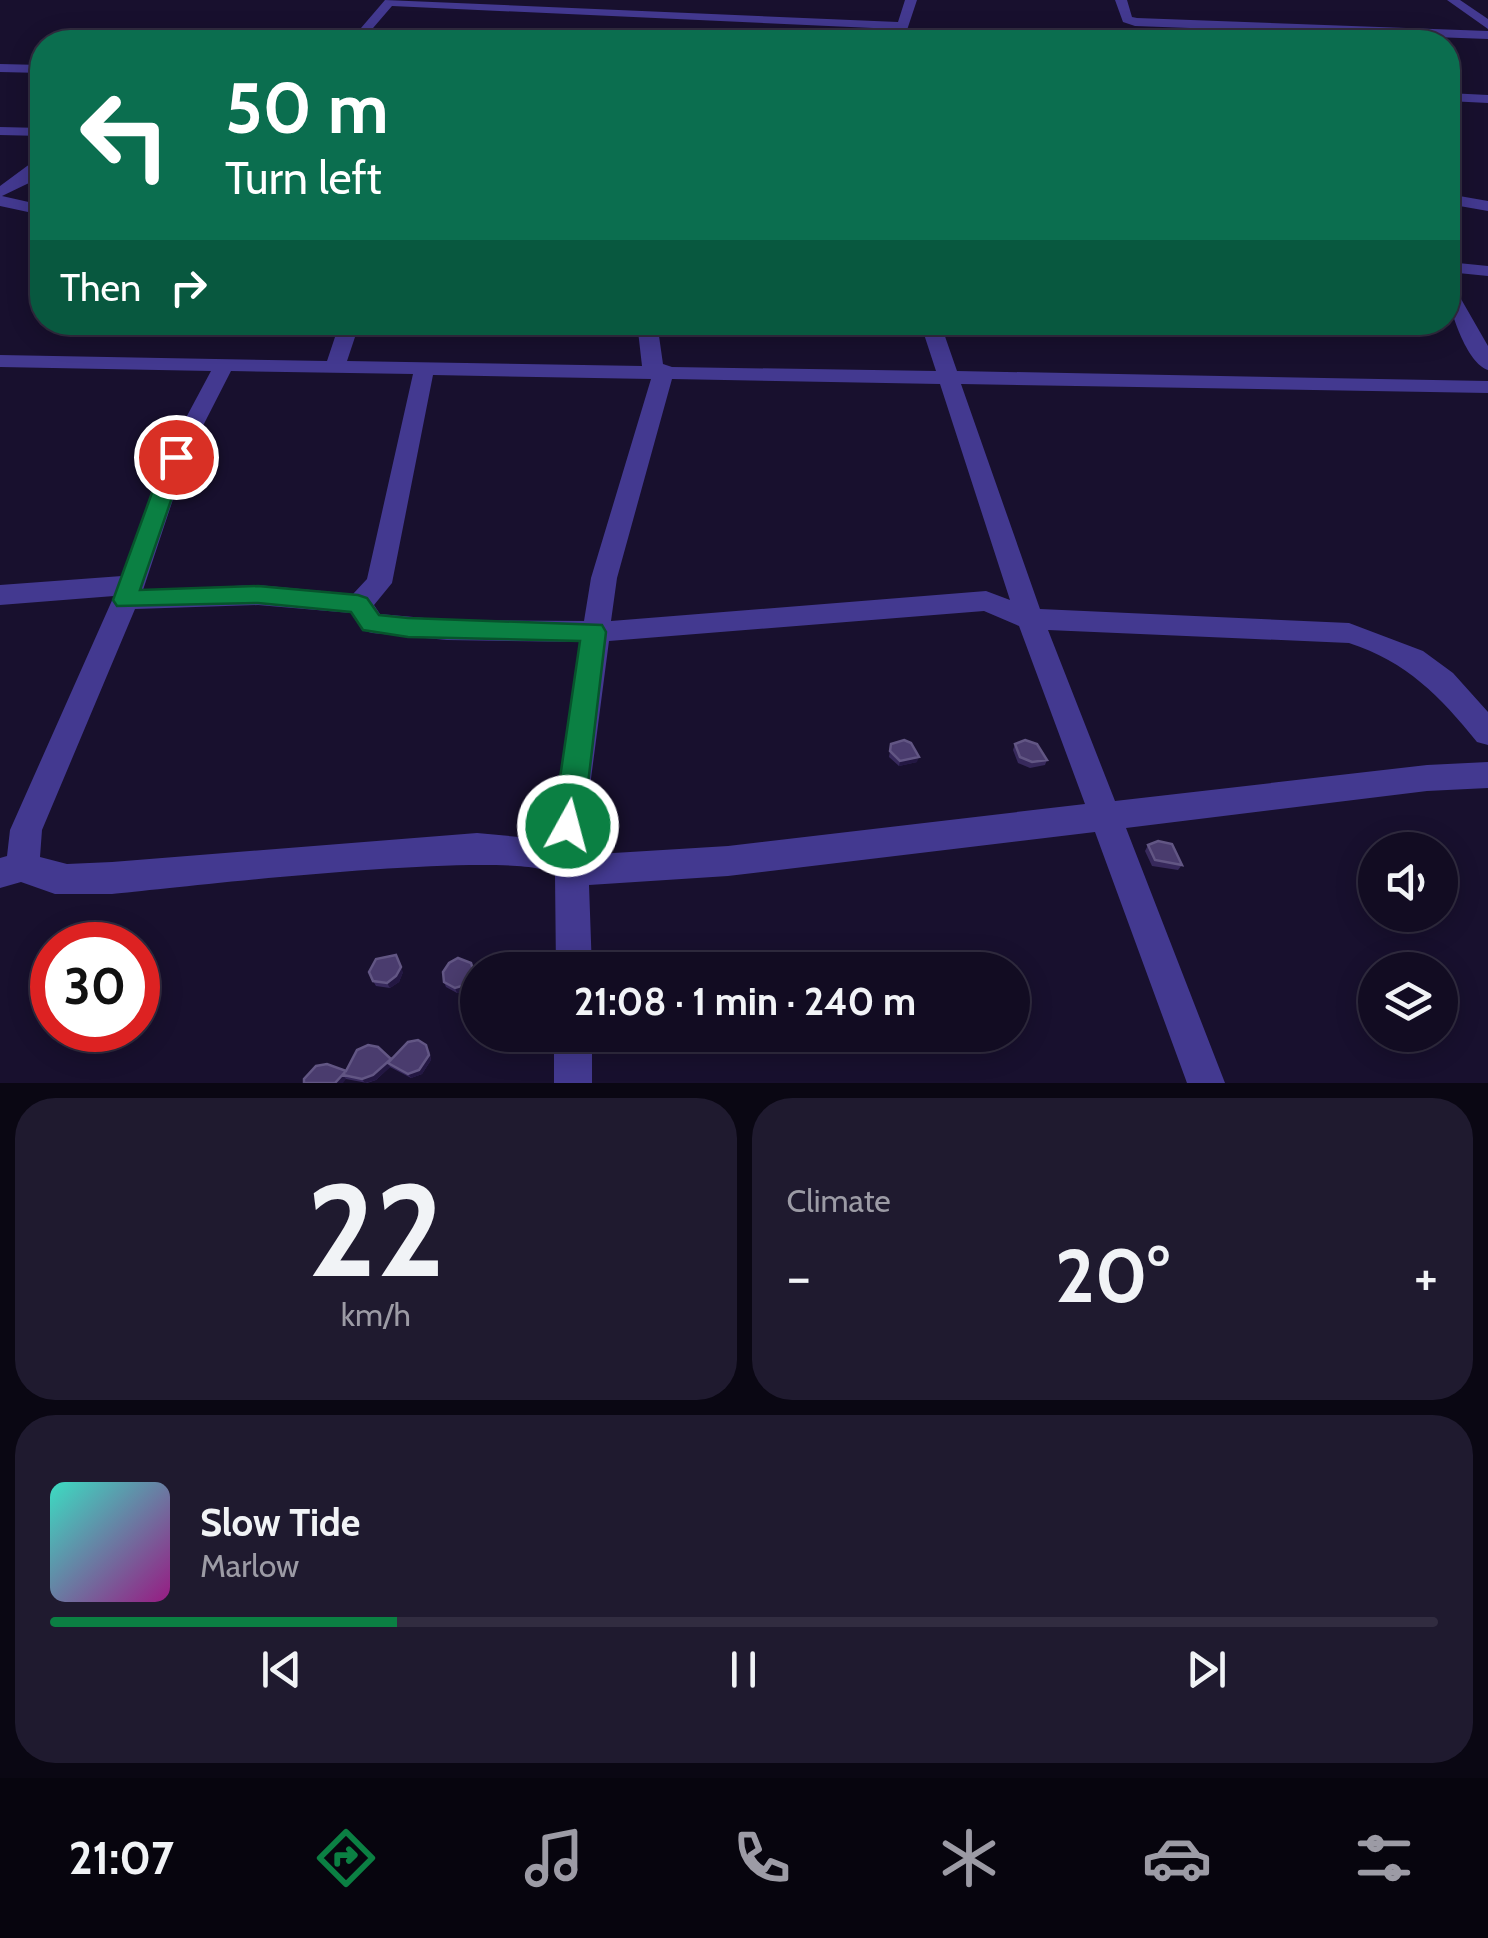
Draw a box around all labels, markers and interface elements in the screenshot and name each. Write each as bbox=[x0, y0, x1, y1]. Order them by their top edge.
text: 50 m bbox=[225, 65, 389, 151]
icon: left bbox=[60, 70, 190, 200]
text: Turn left bbox=[225, 151, 382, 205]
icon: right bbox=[161, 260, 216, 315]
text: Then bbox=[60, 264, 141, 311]
pin bbox=[134, 415, 219, 500]
icon: arrive bbox=[149, 430, 204, 485]
position arrow bbox=[516, 774, 620, 878]
map controls bbox=[1358, 832, 1458, 1052]
button: sound bbox=[1358, 832, 1458, 932]
speed limit sign: 30 bbox=[30, 922, 160, 1052]
button: layers bbox=[1358, 952, 1458, 1052]
text: 21:08 · 1 min · 240 m bbox=[574, 978, 916, 1025]
text: 22 bbox=[307, 1151, 445, 1309]
text: Climate bbox=[787, 1181, 891, 1220]
text: 20° bbox=[1055, 1230, 1169, 1321]
text: − bbox=[787, 1243, 811, 1310]
text: + bbox=[1414, 1243, 1438, 1310]
text: km/h bbox=[341, 1295, 411, 1334]
text: Slow Tide bbox=[200, 1499, 360, 1546]
text: Marlow bbox=[200, 1546, 299, 1585]
icon: previous bbox=[254, 1642, 309, 1697]
icon: pause bbox=[716, 1642, 771, 1697]
icon: next bbox=[1179, 1642, 1234, 1697]
icon: directions bbox=[311, 1823, 381, 1893]
icon: music bbox=[519, 1823, 589, 1893]
icon: phone bbox=[727, 1823, 797, 1893]
icon: climate bbox=[934, 1823, 1004, 1893]
icon: car bbox=[1142, 1823, 1212, 1893]
icon: filters bbox=[1349, 1823, 1419, 1893]
text: 21:07 bbox=[69, 1831, 174, 1885]

